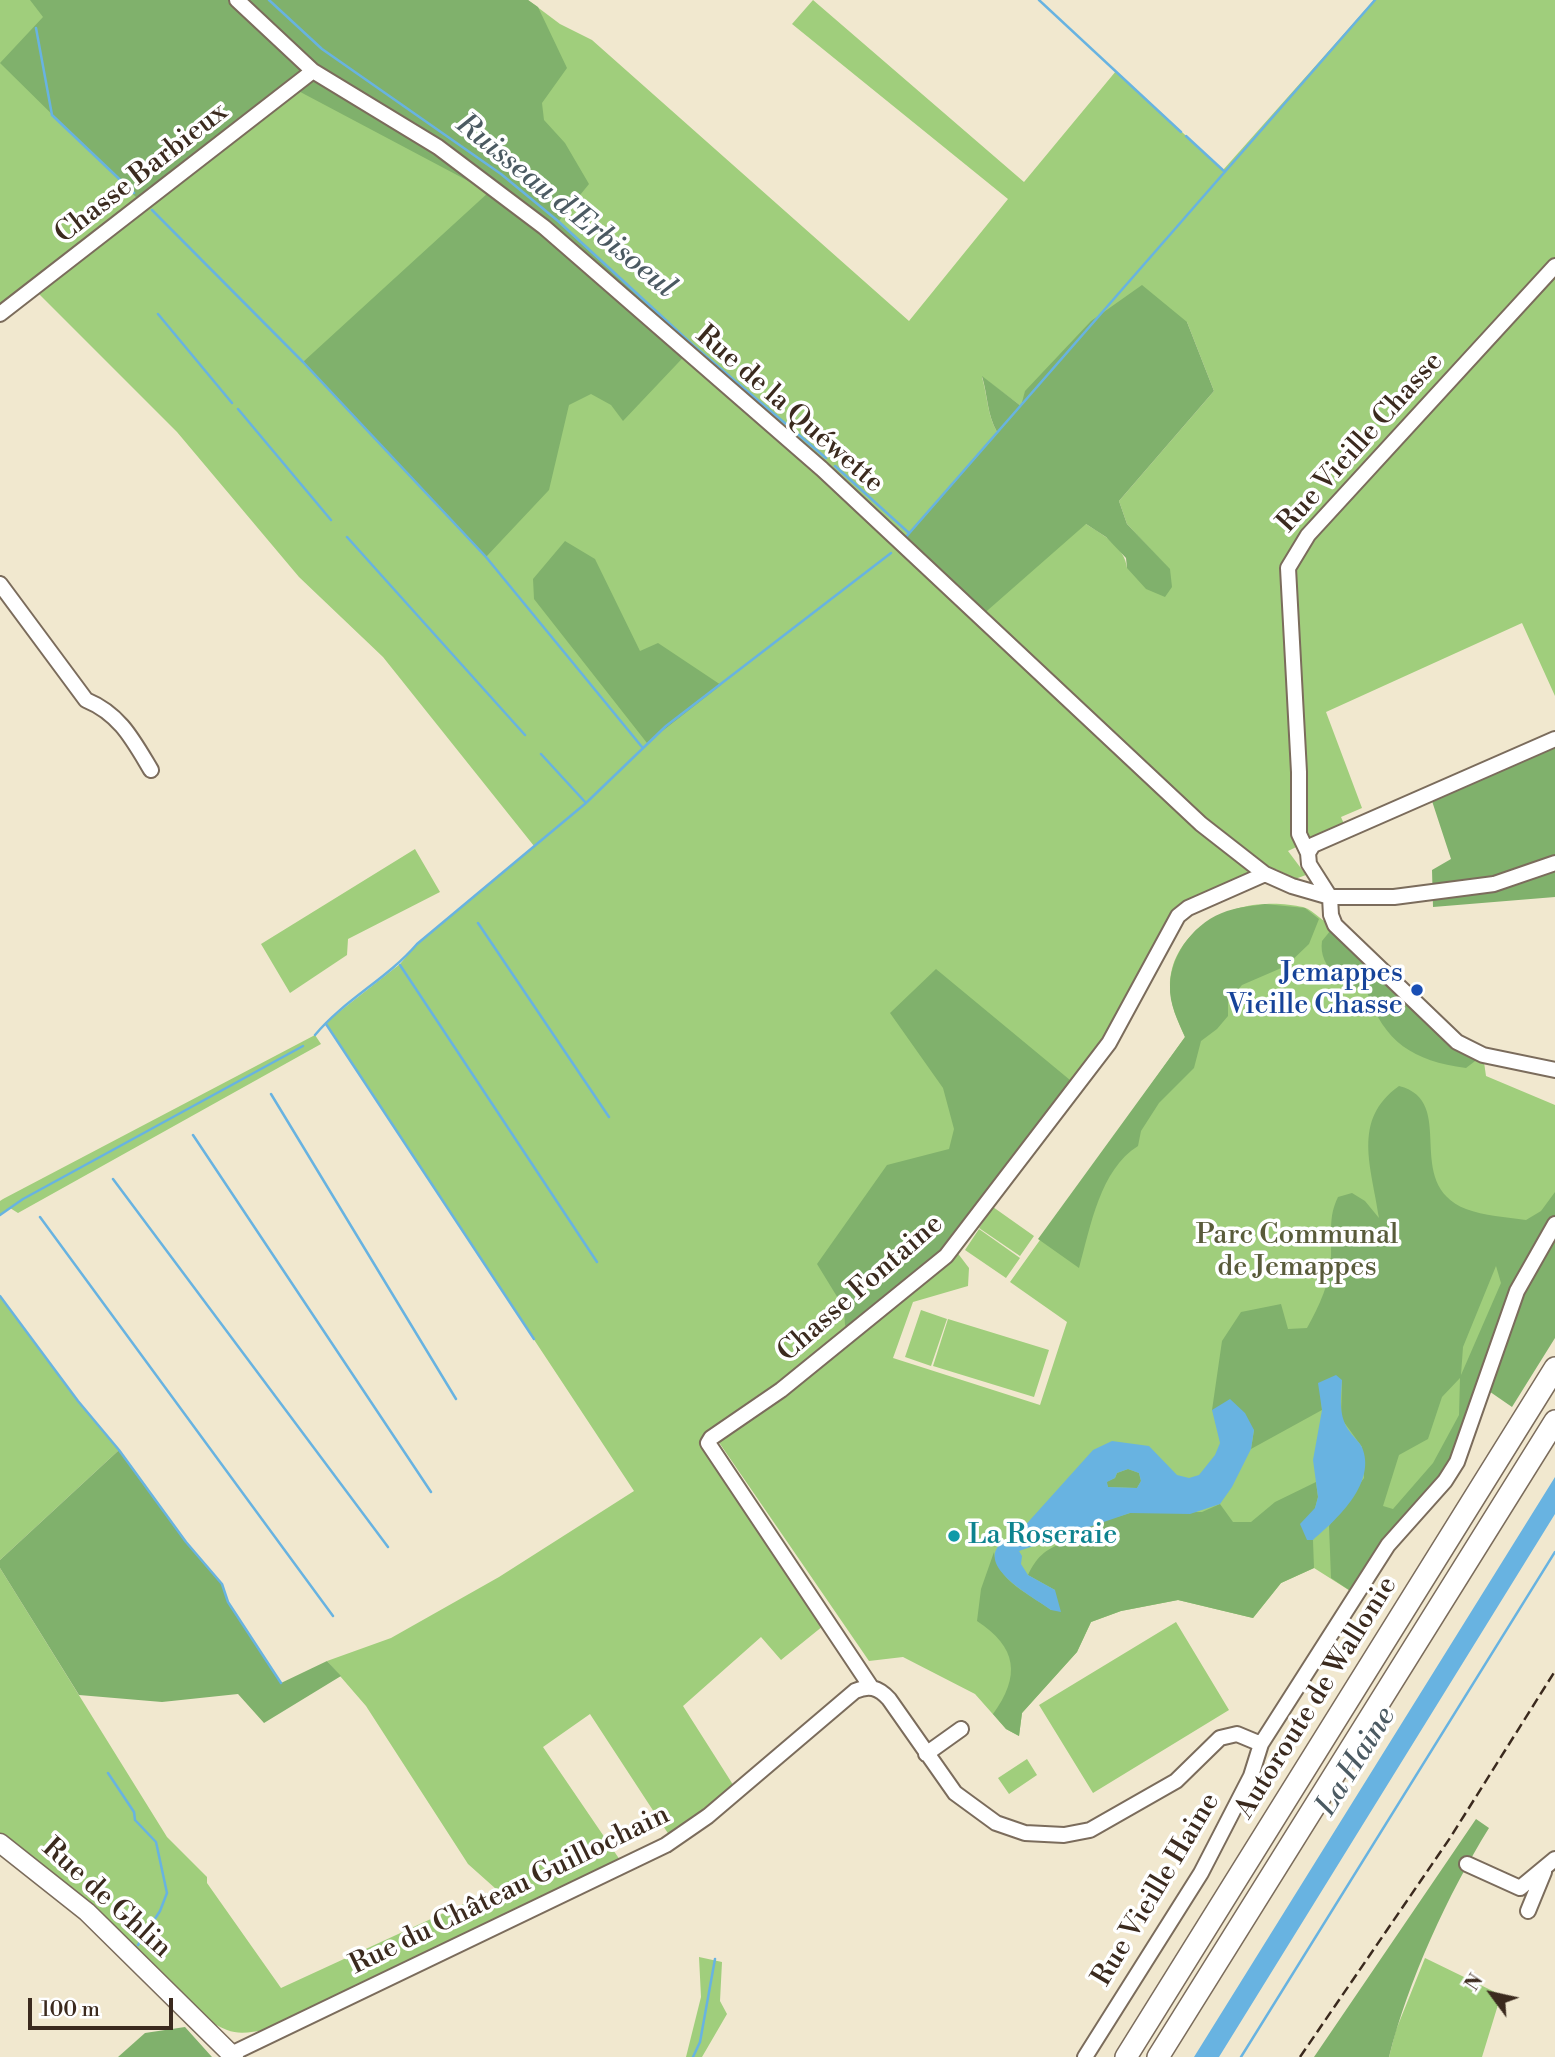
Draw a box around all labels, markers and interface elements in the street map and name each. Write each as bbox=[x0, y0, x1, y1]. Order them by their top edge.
street label: Chasse Barbieux bbox=[49, 96, 235, 252]
water label: Ruisseau d'Erbisoeul bbox=[448, 107, 682, 307]
street label: Rue de la Quéwette bbox=[688, 319, 890, 501]
street label: Rue Vieille Chasse bbox=[1271, 346, 1451, 540]
place label: Jemappes Vieille Chasse bbox=[1227, 957, 1403, 1023]
marker: Jemappes Vieille Chasse bbox=[1409, 982, 1425, 998]
street label: Chasse Fontaine bbox=[772, 1208, 950, 1370]
park label: Parc Communal de Jemappes bbox=[1196, 1219, 1398, 1285]
place label: La Roseraie bbox=[968, 1519, 1117, 1553]
marker: La Roseraie bbox=[946, 1528, 962, 1544]
street label: Autoroute de Wallonie bbox=[1229, 1571, 1405, 1825]
water label: La Haine bbox=[1310, 1701, 1404, 1823]
street label: Rue Vieille Haine bbox=[1086, 1787, 1228, 1993]
street label: Rue du Château Guillochain bbox=[345, 1799, 675, 1983]
street label: Rue de Ghlin bbox=[34, 1832, 178, 1966]
north arrow bbox=[1457, 1959, 1527, 2029]
text: N bbox=[1460, 1970, 1489, 1995]
scale bar bbox=[32, 1983, 177, 2027]
text: 100 m bbox=[41, 1997, 100, 2023]

